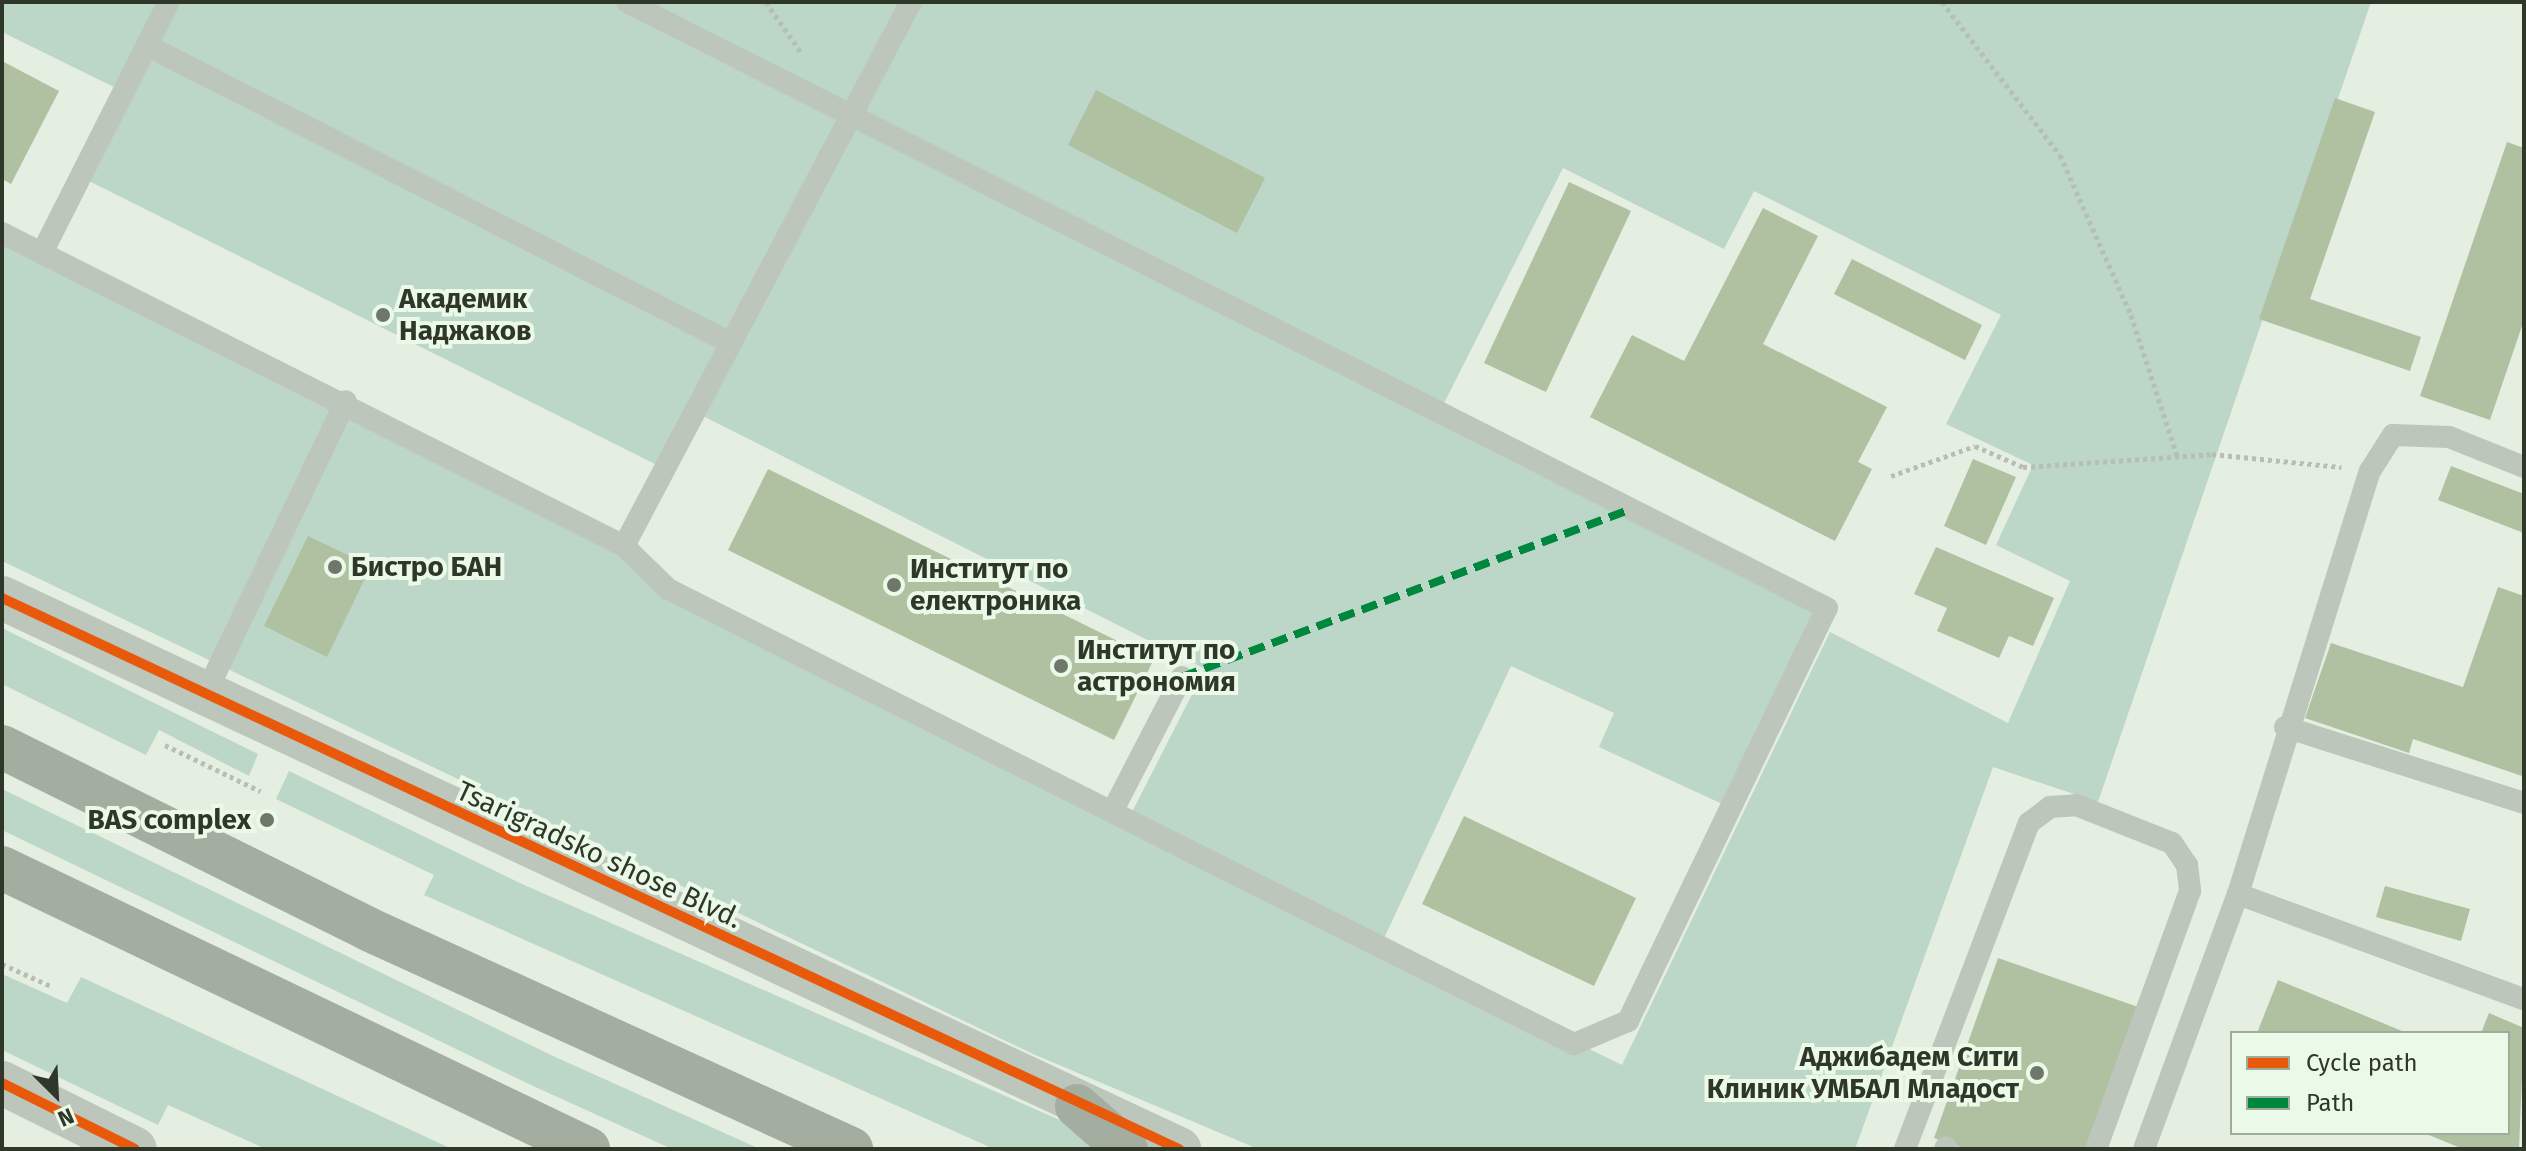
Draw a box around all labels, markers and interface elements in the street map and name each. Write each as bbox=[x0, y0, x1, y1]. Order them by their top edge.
place label: Академик Наджаков bbox=[399, 282, 532, 348]
marker: Академик Наджаков bbox=[374, 306, 392, 324]
place label: Бистро БАН bbox=[351, 550, 502, 584]
place label: Институт по електроника bbox=[910, 552, 1081, 618]
marker: Бистро БАН bbox=[326, 558, 344, 576]
marker: Институт по електроника bbox=[885, 576, 903, 594]
place label: Институт по астрономия bbox=[1077, 633, 1236, 699]
marker: Институт по астрономия bbox=[1052, 657, 1070, 675]
street label: Tsarigradsko shose Blvd. bbox=[451, 774, 747, 936]
place label: BAS complex bbox=[88, 803, 251, 837]
marker: BAS complex bbox=[258, 811, 276, 829]
legend bbox=[2230, 1031, 2510, 1135]
place label: Аджибадем Сити Клиник УМБАЛ Младост bbox=[1707, 1040, 2019, 1106]
text: Cycle path bbox=[2306, 1049, 2418, 1077]
north arrow bbox=[16, 1055, 96, 1135]
marker: Аджибадем Сити Клиник УМБАЛ Младост bbox=[2026, 1062, 2048, 1084]
text: Path bbox=[2306, 1089, 2354, 1117]
text: N bbox=[54, 1102, 78, 1133]

